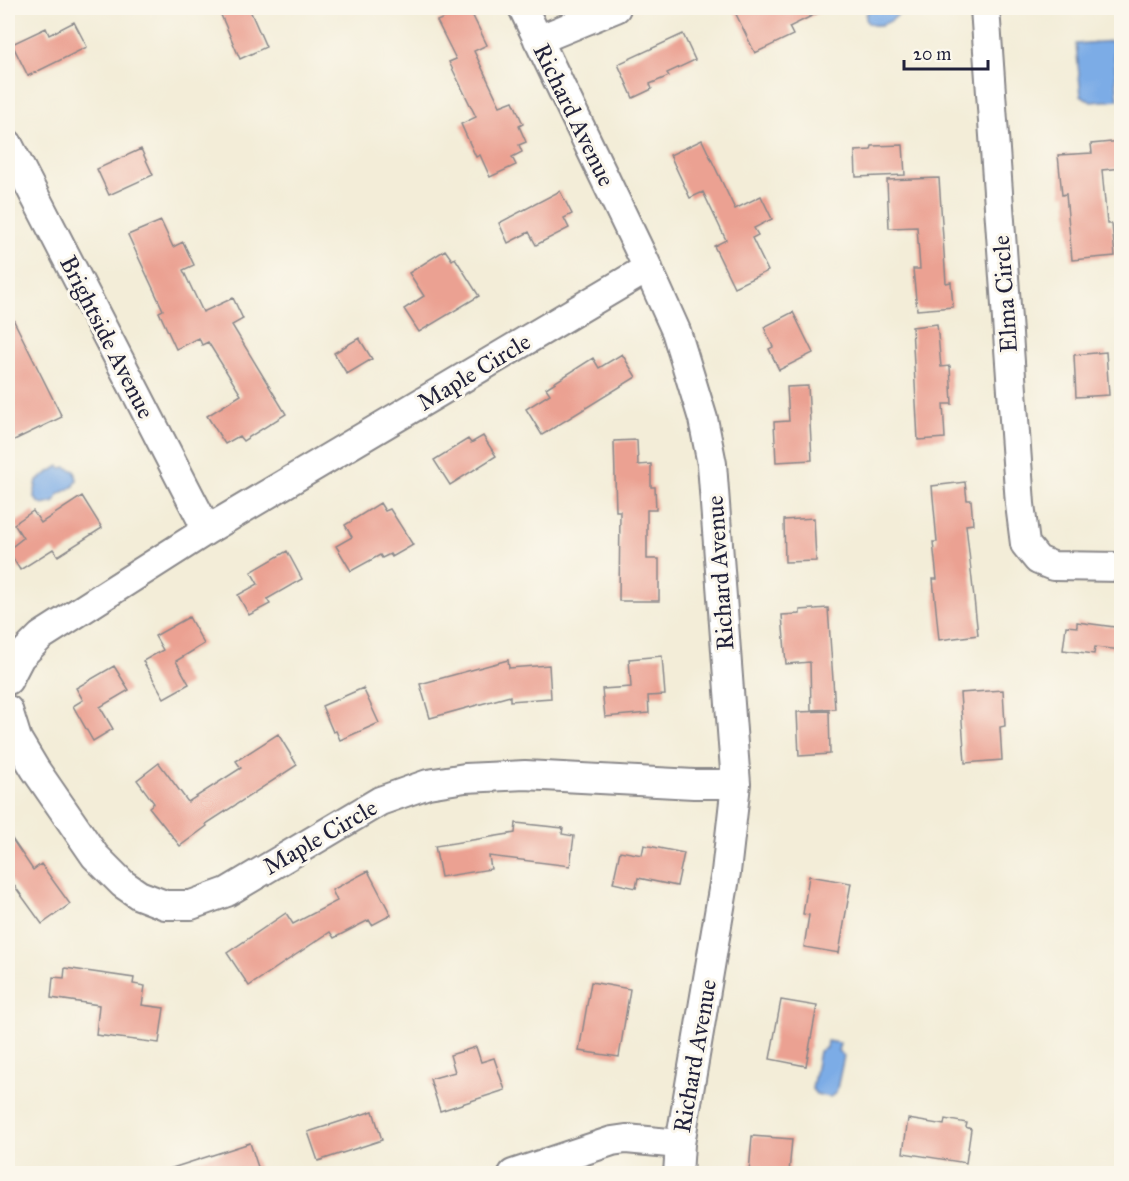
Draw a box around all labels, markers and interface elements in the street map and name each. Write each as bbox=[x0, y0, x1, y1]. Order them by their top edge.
scale bar bbox=[904, 33, 988, 71]
street label: Richard Avenue bbox=[527, 39, 621, 191]
text: 20 m bbox=[913, 43, 951, 65]
street label: Elma Circle bbox=[986, 234, 1024, 354]
street label: Brightside Avenue bbox=[53, 251, 161, 423]
street label: Maple Circle bbox=[412, 327, 536, 417]
street label: Richard Avenue bbox=[700, 495, 740, 651]
street label: Maple Circle bbox=[258, 792, 382, 882]
street label: Richard Avenue bbox=[667, 977, 723, 1135]

